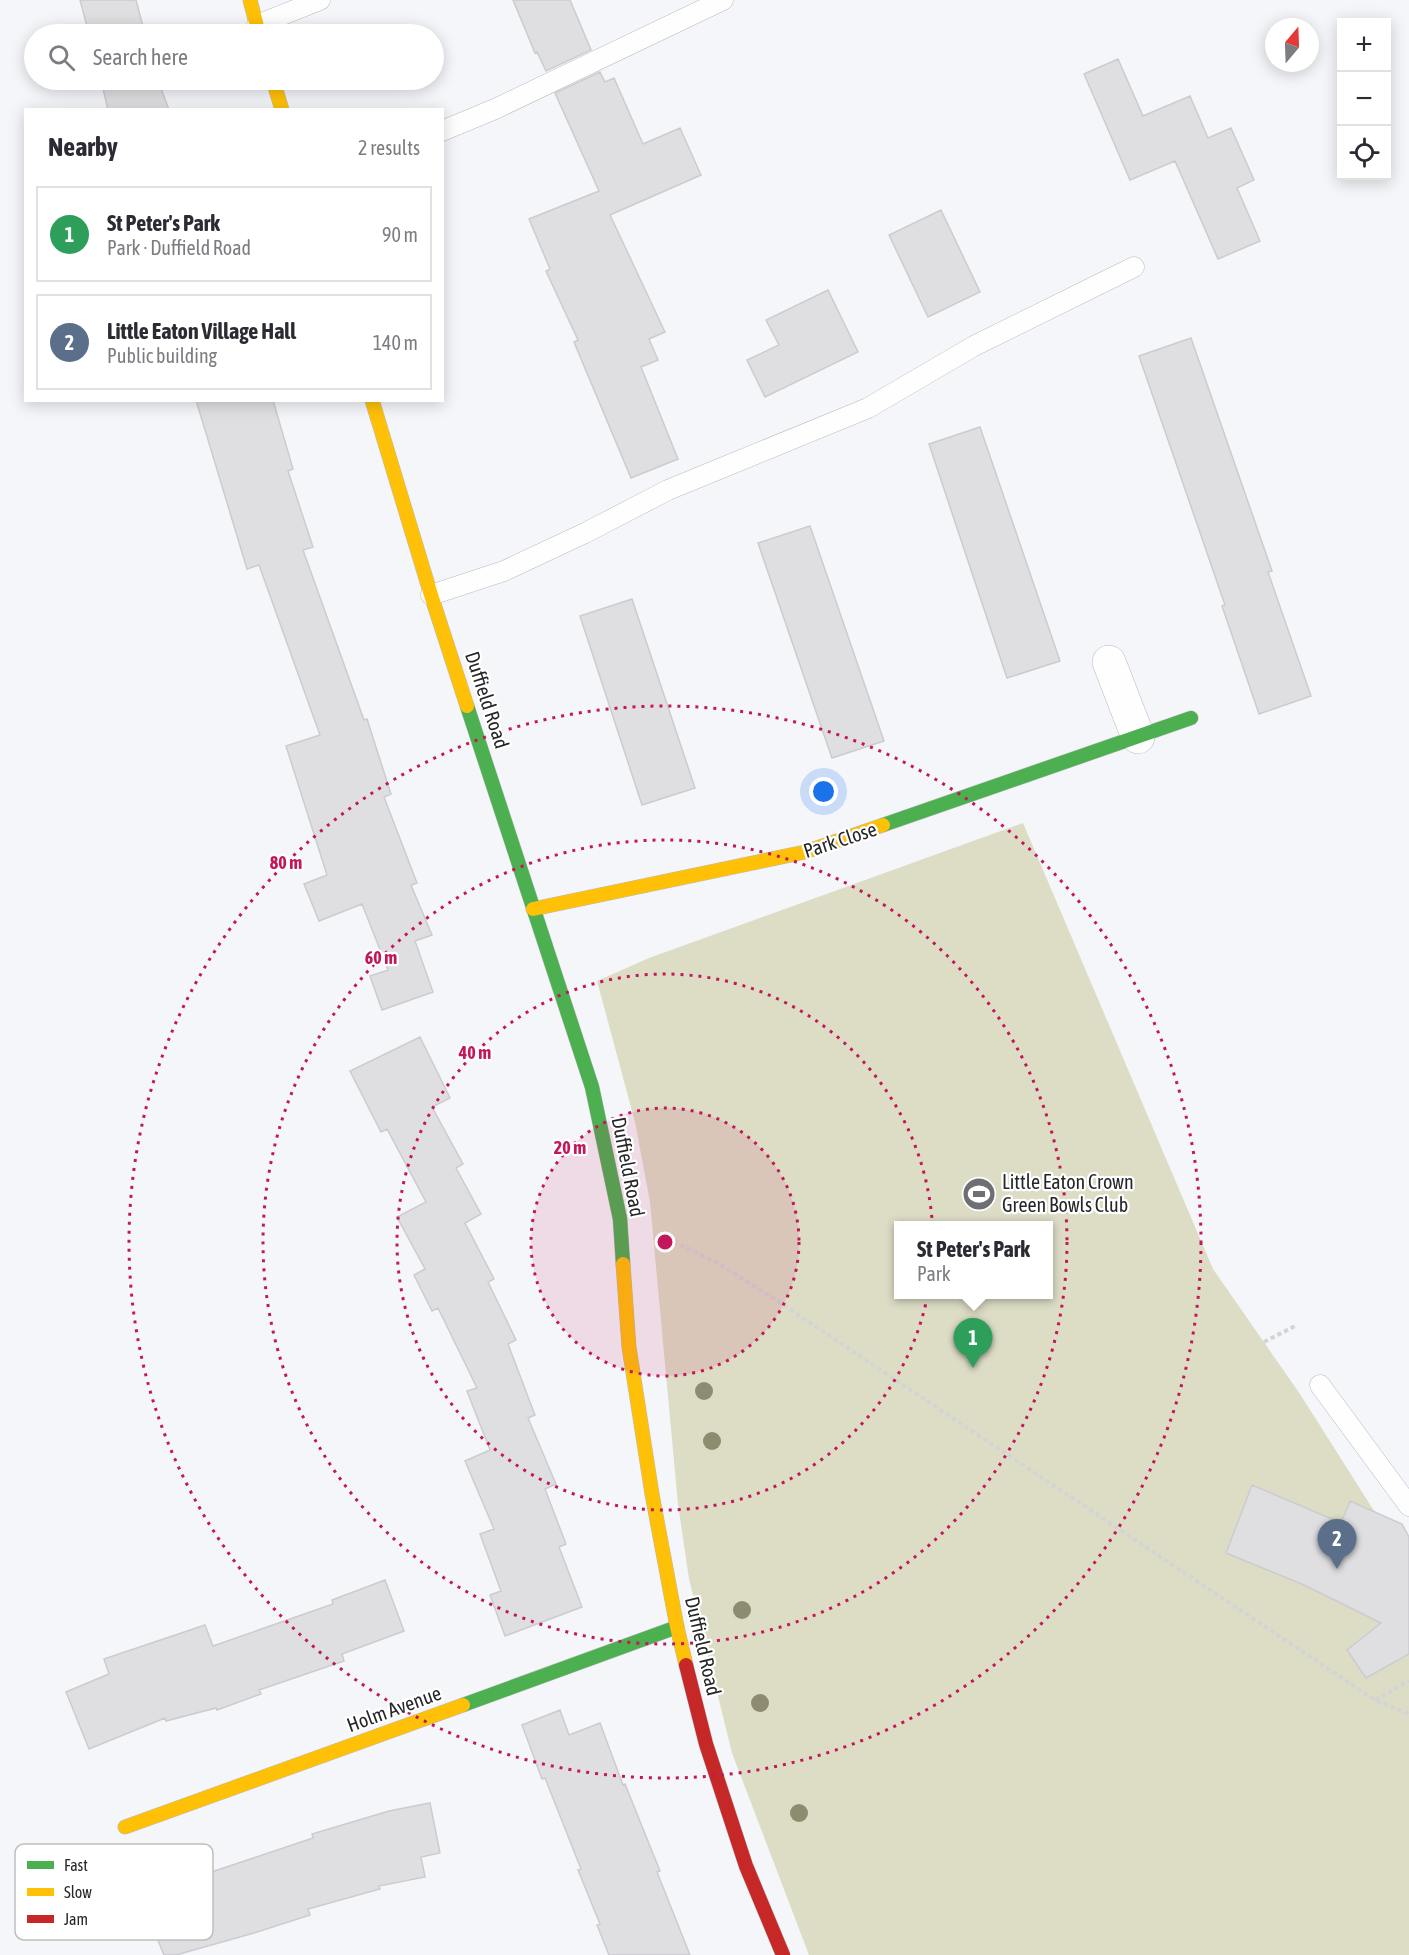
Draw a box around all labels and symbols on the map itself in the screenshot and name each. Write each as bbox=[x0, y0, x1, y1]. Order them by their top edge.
north arrow bbox=[1265, 18, 1319, 72]
street label: Duffield Road bbox=[461, 648, 514, 751]
your location bbox=[809, 777, 838, 806]
street label: Park Close bbox=[800, 817, 879, 862]
text: 80 m bbox=[270, 852, 302, 873]
text: 60 m bbox=[365, 947, 397, 968]
text: 40 m bbox=[458, 1042, 491, 1063]
street label: Duffield Road bbox=[608, 1115, 649, 1219]
text: 20 m bbox=[554, 1137, 586, 1158]
place label: Little Eaton Crown Green Bowls Club bbox=[1002, 1170, 1134, 1216]
sports icon: Little Eaton Crown Green Bowls Club bbox=[961, 1176, 997, 1212]
centre of rings bbox=[655, 1232, 675, 1252]
pin: 1 bbox=[954, 1318, 992, 1368]
pin: 2 bbox=[1318, 1520, 1356, 1569]
street label: Duffield Road bbox=[681, 1594, 726, 1698]
street label: Holm Avenue bbox=[343, 1681, 444, 1736]
legend bbox=[15, 1844, 213, 1940]
text: Fast bbox=[64, 1856, 88, 1874]
text: Slow bbox=[64, 1883, 92, 1901]
text: Jam bbox=[64, 1910, 88, 1928]

